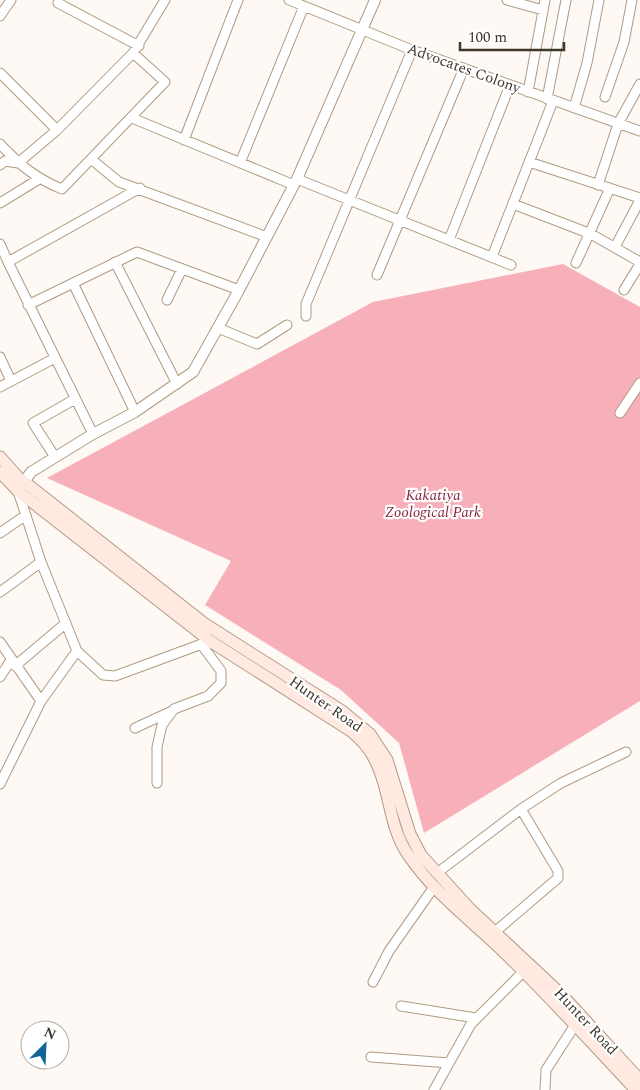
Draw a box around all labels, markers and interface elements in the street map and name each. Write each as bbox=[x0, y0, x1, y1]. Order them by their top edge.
scale bar bbox=[460, 20, 564, 52]
text: 100 m bbox=[468, 26, 507, 49]
street label: Advocates Colony bbox=[404, 37, 525, 100]
park label: Kakatiya Zoological Park bbox=[385, 484, 481, 524]
street label: Hunter Road bbox=[284, 671, 367, 738]
street label: Hunter Road bbox=[548, 982, 623, 1060]
north arrow bbox=[20, 1020, 70, 1070]
text: N bbox=[41, 1022, 60, 1045]

